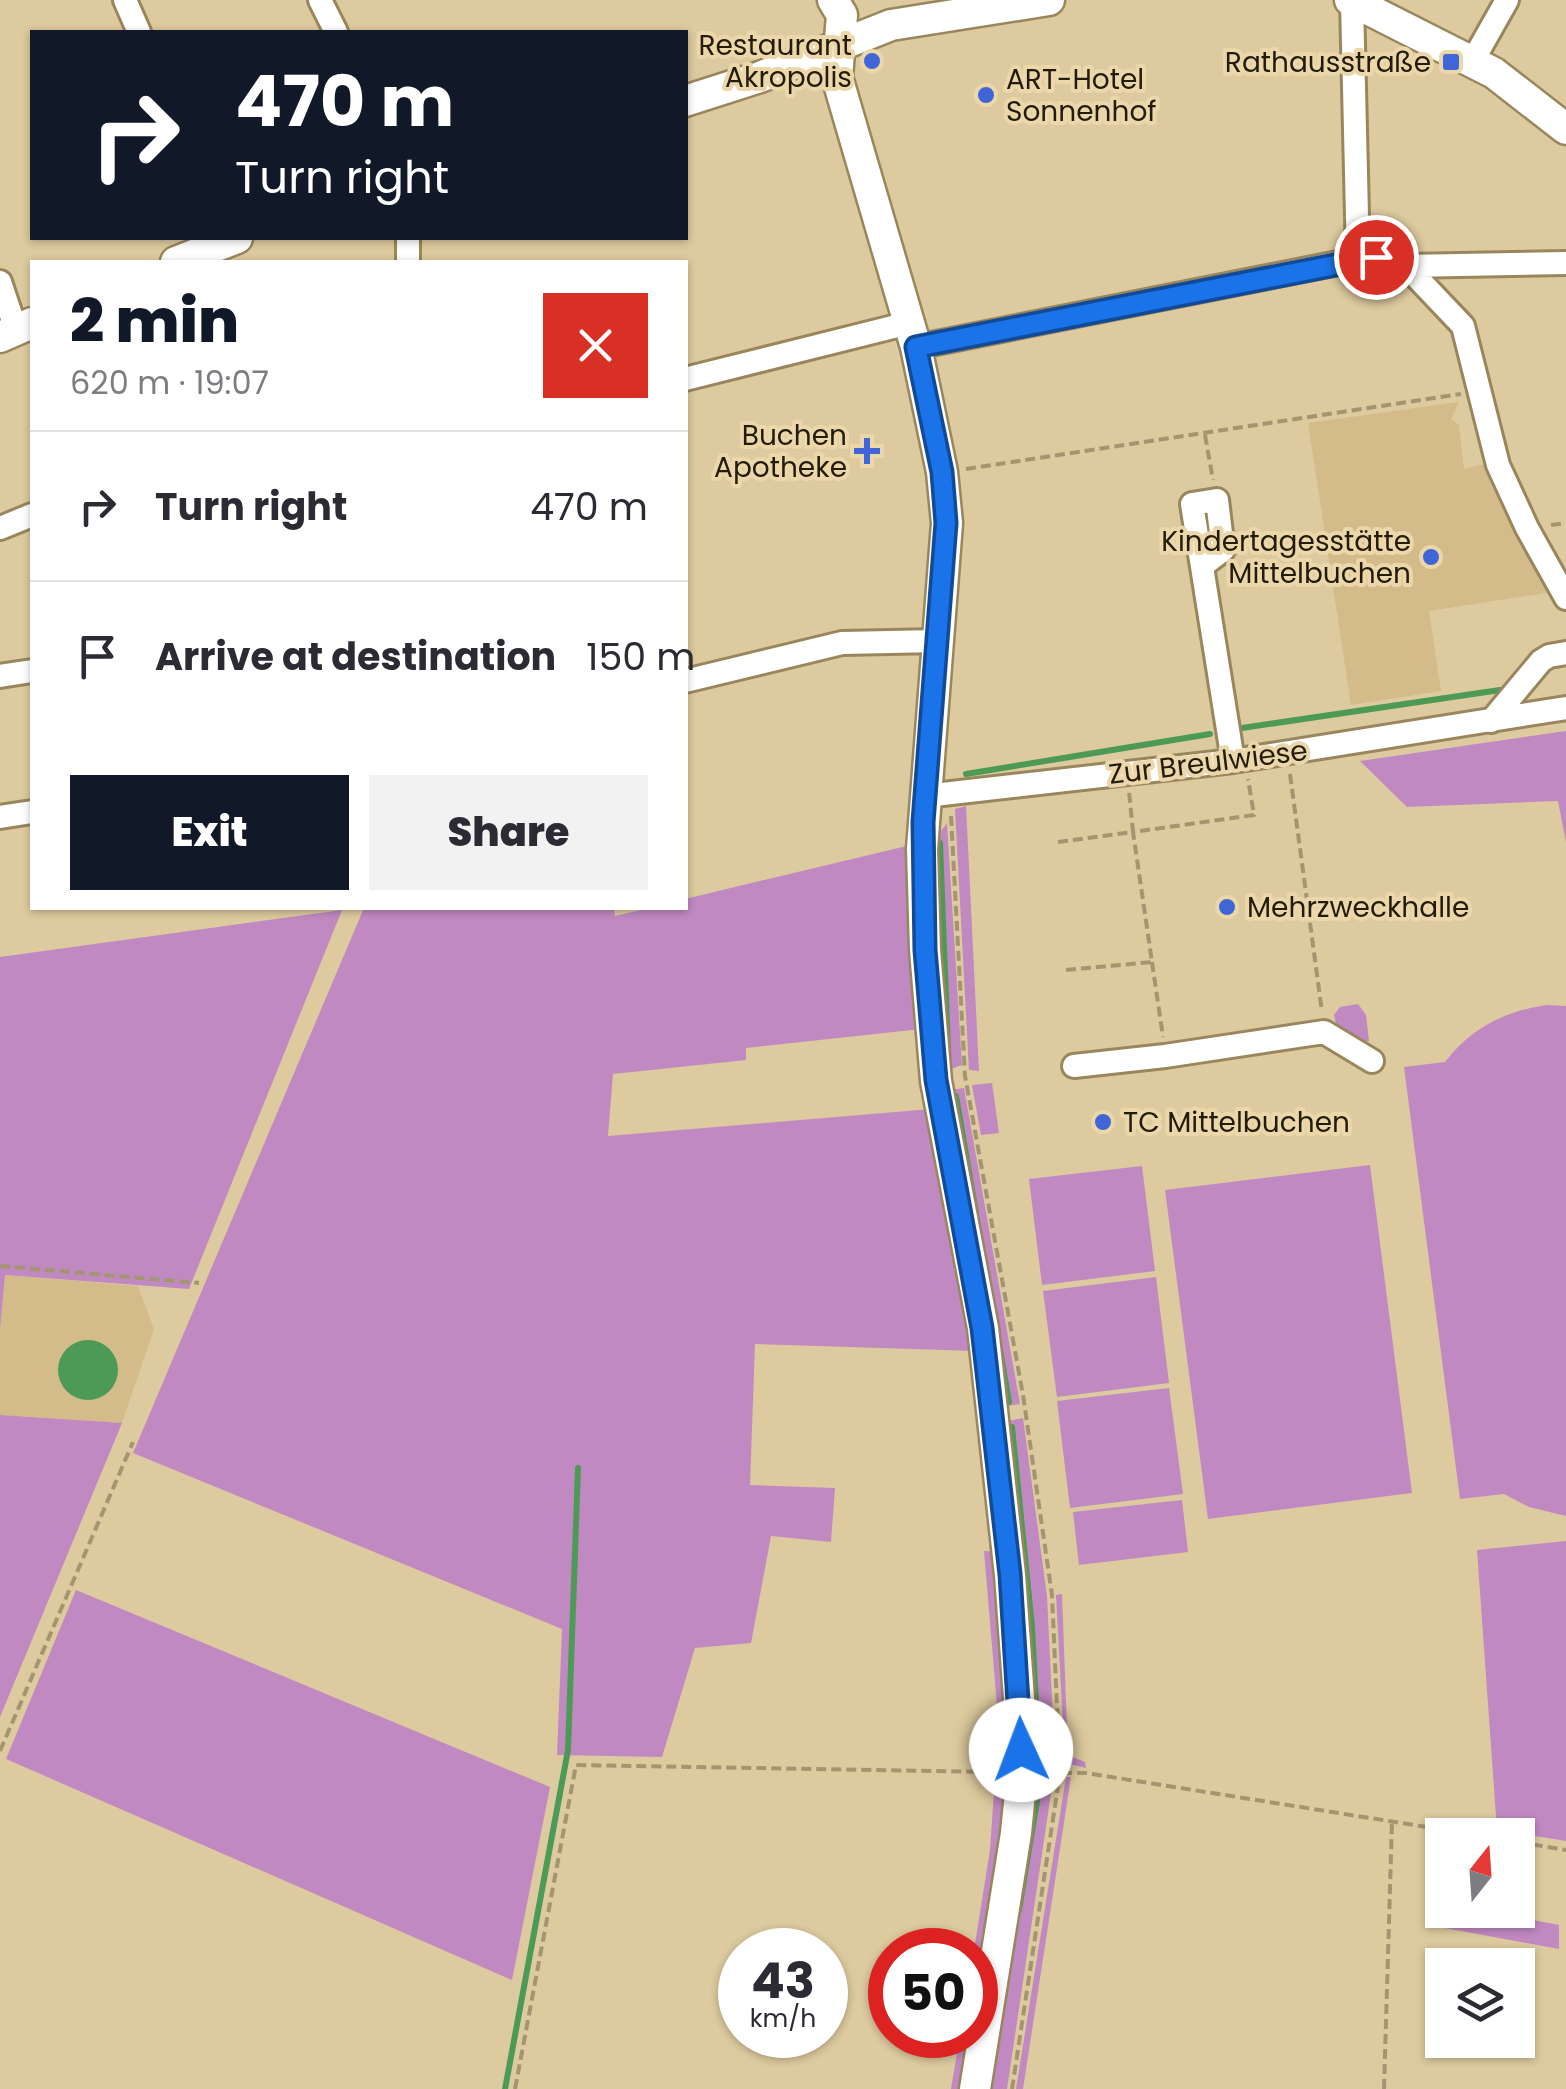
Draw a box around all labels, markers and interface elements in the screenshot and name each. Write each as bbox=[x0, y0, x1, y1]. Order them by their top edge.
place label: Restaurant Akropolis bbox=[698, 26, 852, 97]
place label: Rathausstraße bbox=[1225, 43, 1431, 82]
marker: Restaurant Akropolis bbox=[861, 50, 883, 72]
marker: Rathausstraße bbox=[1440, 51, 1462, 73]
text: 470 m bbox=[235, 52, 454, 151]
place label: ART-Hotel Sonnenhof bbox=[1006, 60, 1157, 131]
icon: right bbox=[70, 70, 200, 200]
marker: ART-Hotel Sonnenhof bbox=[975, 84, 997, 106]
text: Turn right bbox=[235, 146, 449, 209]
pin bbox=[1334, 215, 1419, 300]
icon: arrive bbox=[1349, 230, 1404, 285]
text: 2 min bbox=[70, 279, 239, 363]
button: close bbox=[543, 293, 648, 398]
text: 620 m · 19:07 bbox=[70, 360, 269, 405]
place label: Buchen Apotheke bbox=[714, 416, 847, 487]
marker: Buchen Apotheke bbox=[856, 440, 878, 462]
icon: right bbox=[70, 479, 125, 534]
text: Turn right bbox=[155, 480, 347, 533]
text: 470 m bbox=[530, 480, 648, 533]
place label: Kindertagesstätte Mittelbuchen bbox=[1161, 522, 1411, 593]
marker: Kindertagesstätte Mittelbuchen bbox=[1420, 546, 1442, 568]
icon: arrive bbox=[70, 629, 125, 684]
text: Arrive at destination bbox=[155, 630, 556, 683]
text: 150 m bbox=[586, 630, 695, 683]
street label: Zur Breulwiese bbox=[1106, 731, 1310, 794]
button: Exit bbox=[70, 775, 349, 890]
button: Share bbox=[369, 775, 648, 890]
place label: Mehrzweckhalle bbox=[1247, 888, 1469, 927]
marker: Mehrzweckhalle bbox=[1216, 896, 1238, 918]
place label: TC Mittelbuchen bbox=[1123, 1103, 1350, 1142]
marker: TC Mittelbuchen bbox=[1092, 1111, 1114, 1133]
position arrow bbox=[969, 1698, 1073, 1802]
north arrow bbox=[1425, 1818, 1535, 1928]
map controls bbox=[1425, 1818, 1535, 2058]
speed limit sign: 50 bbox=[868, 1928, 998, 2058]
text: 43 bbox=[751, 1945, 815, 2016]
button: layers bbox=[1425, 1948, 1535, 2058]
text: km/h bbox=[750, 2001, 816, 2036]

